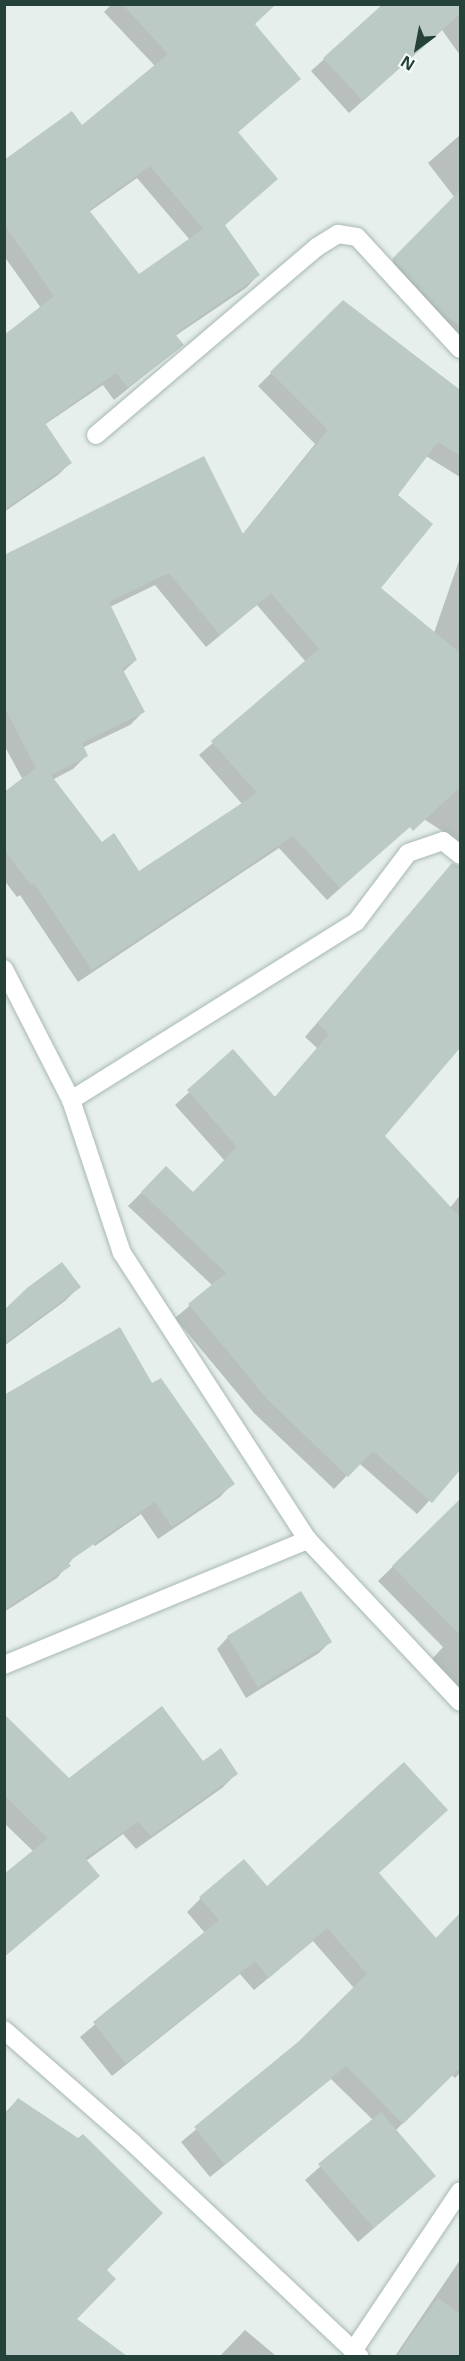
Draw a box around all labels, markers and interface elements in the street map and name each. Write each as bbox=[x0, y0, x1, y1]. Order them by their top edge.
north arrow bbox=[387, 18, 447, 78]
text: N bbox=[396, 50, 419, 76]

